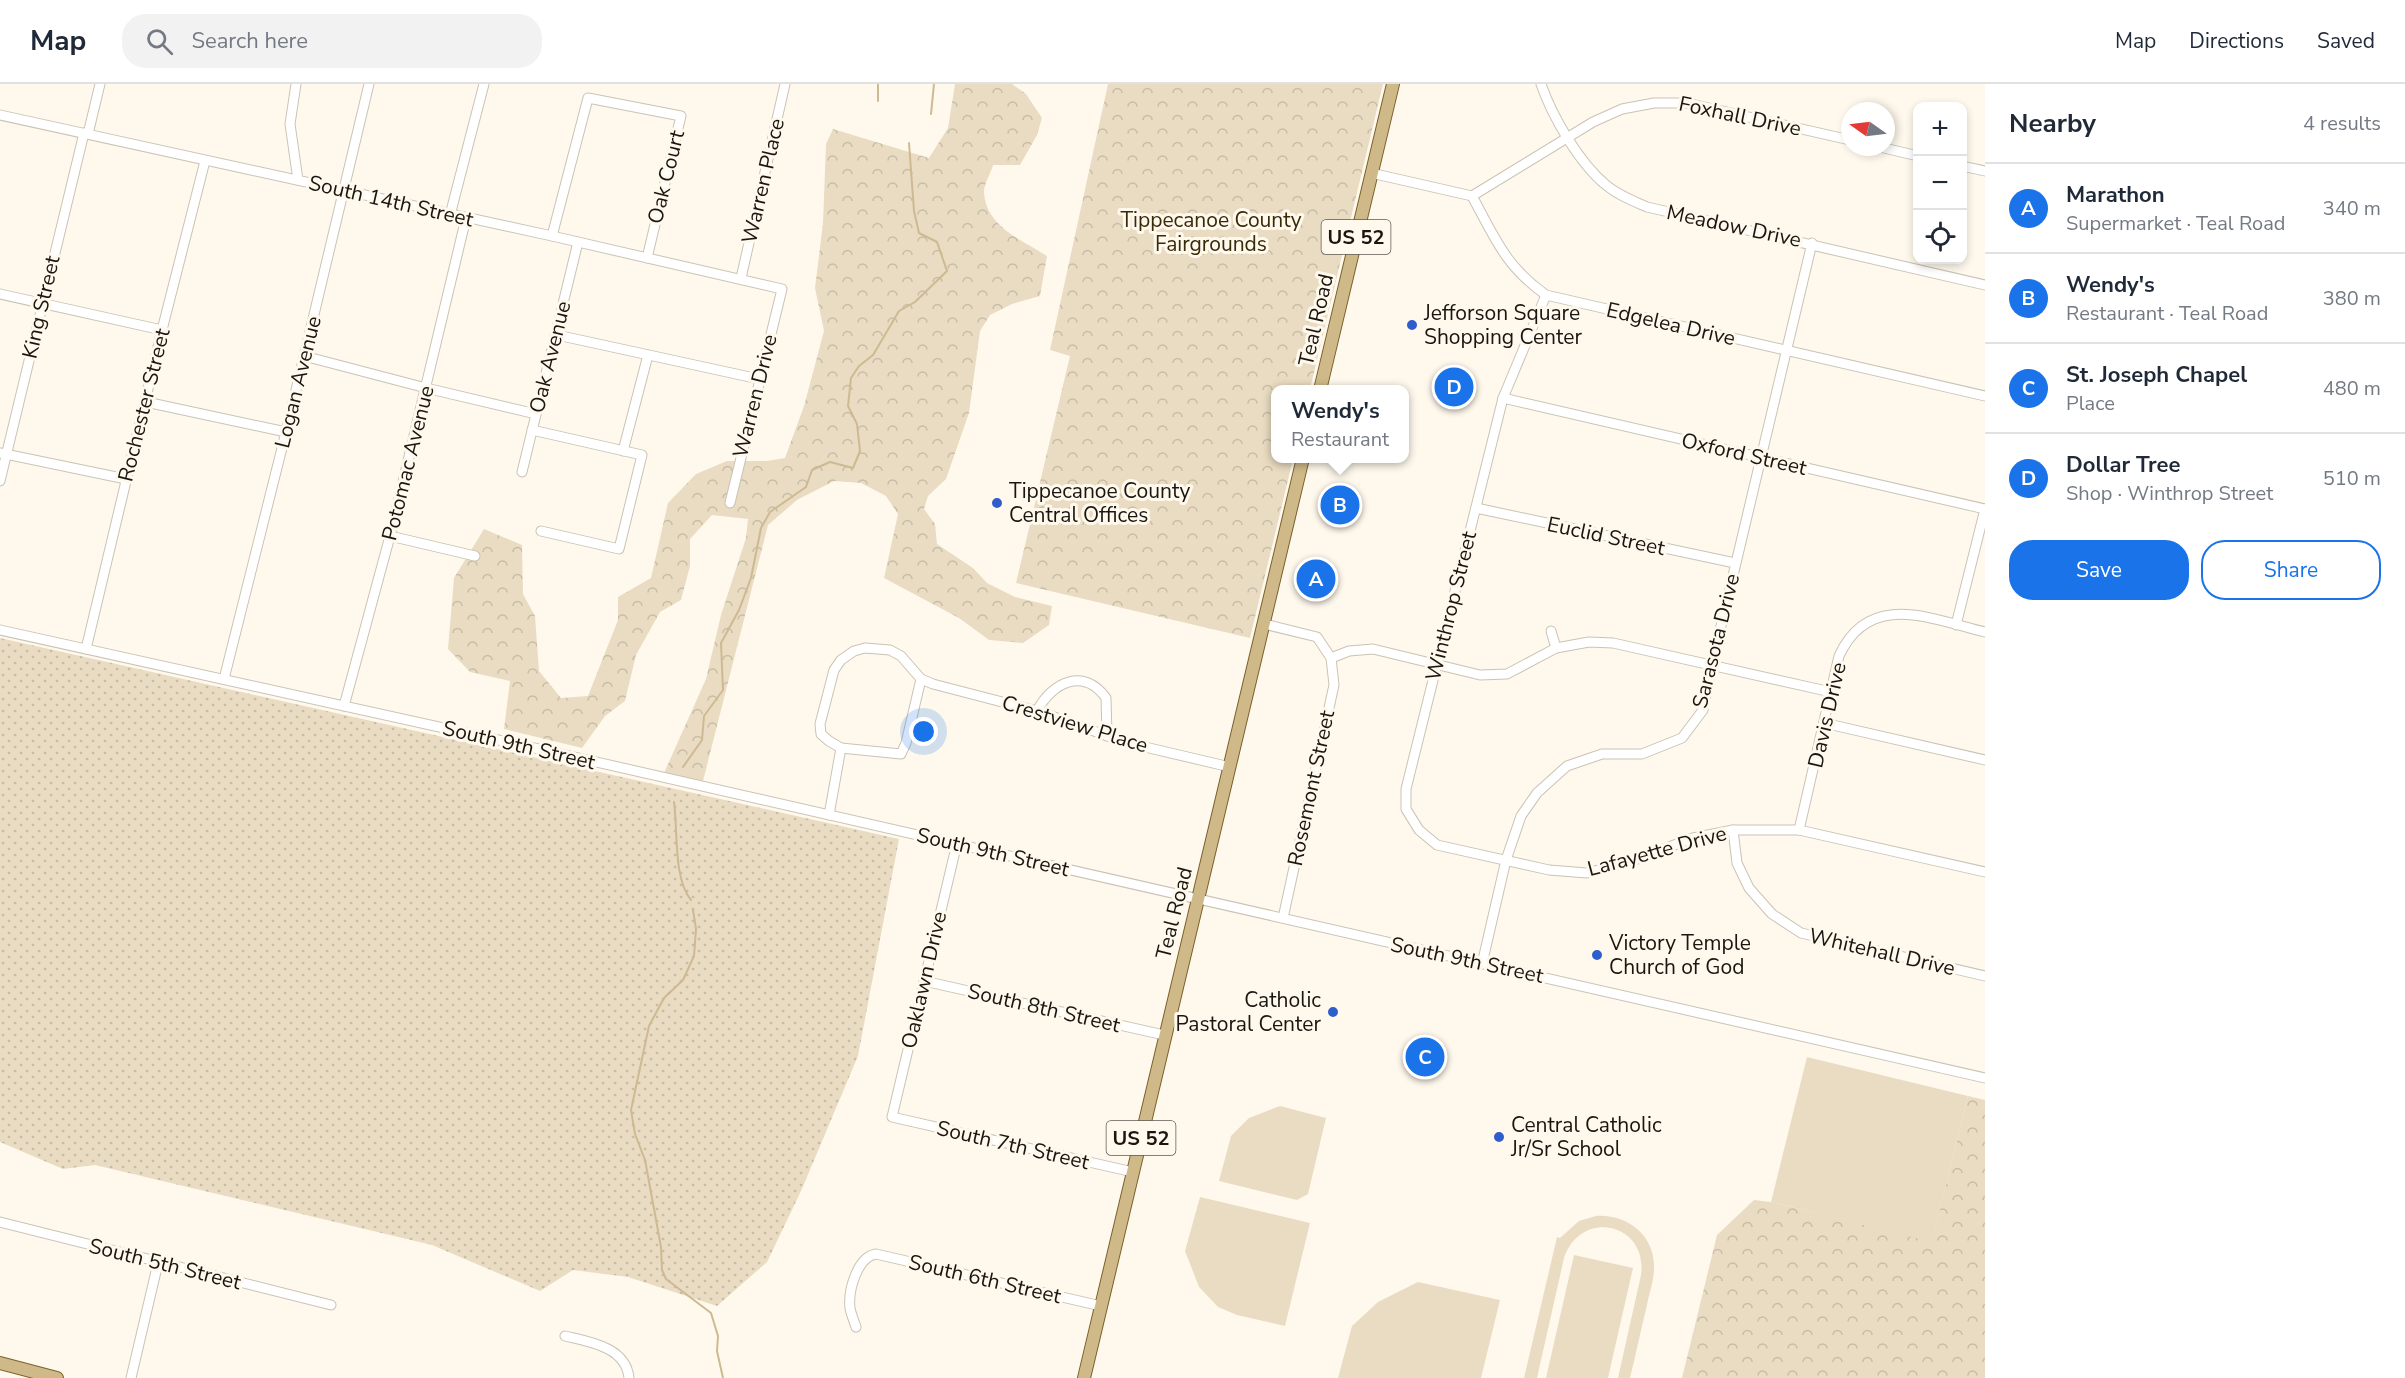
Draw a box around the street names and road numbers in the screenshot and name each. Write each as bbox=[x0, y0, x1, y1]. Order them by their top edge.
street label: Foxhall Drive bbox=[1676, 89, 1804, 143]
street label: Warren Place bbox=[735, 116, 791, 246]
street label: Oak Court bbox=[641, 127, 691, 227]
street label: South 14th Street bbox=[306, 168, 477, 234]
street label: Meadow Drive bbox=[1664, 198, 1804, 254]
road number: US 52 bbox=[1322, 220, 1390, 254]
street label: King Street bbox=[16, 252, 67, 361]
street label: Teal Road bbox=[1292, 271, 1340, 369]
street label: Edgelea Drive bbox=[1604, 296, 1738, 352]
street label: Oak Avenue bbox=[523, 298, 577, 416]
street label: Logan Avenue bbox=[268, 313, 328, 451]
street label: Rochester Street bbox=[111, 325, 177, 485]
street label: Warren Drive bbox=[726, 331, 784, 461]
street label: Potomac Avenue bbox=[375, 382, 441, 544]
street label: Oxford Street bbox=[1679, 426, 1810, 482]
street label: Euclid Street bbox=[1545, 510, 1668, 562]
street label: Winthrop Street bbox=[1419, 528, 1483, 684]
street label: Sarasota Drive bbox=[1686, 571, 1746, 711]
street label: Davis Drive bbox=[1801, 659, 1853, 771]
street label: Crestview Place bbox=[999, 688, 1151, 760]
street label: Rosemont Street bbox=[1281, 707, 1341, 868]
street label: South 9th Street bbox=[440, 714, 599, 776]
street label: Lafayette Drive bbox=[1584, 819, 1730, 883]
street label: South 9th Street bbox=[914, 821, 1073, 883]
street label: Teal Road bbox=[1149, 864, 1199, 962]
street label: Oaklawn Drive bbox=[895, 909, 953, 1051]
street label: Whitehall Drive bbox=[1806, 922, 1958, 982]
street label: South 9th Street bbox=[1388, 930, 1547, 990]
street label: South 8th Street bbox=[965, 977, 1124, 1039]
street label: South 7th Street bbox=[934, 1114, 1093, 1176]
road number: US 52 bbox=[1106, 1121, 1176, 1155]
street label: South 5th Street bbox=[86, 1232, 245, 1297]
street label: South 6th Street bbox=[906, 1248, 1065, 1310]

